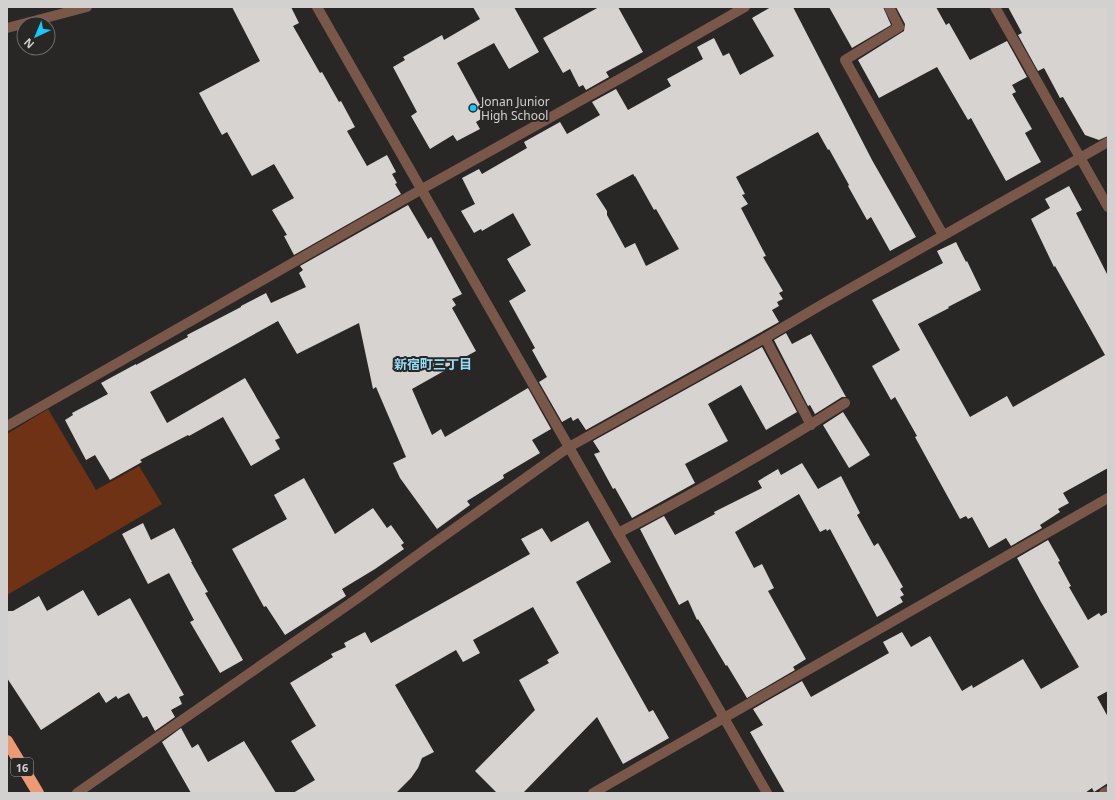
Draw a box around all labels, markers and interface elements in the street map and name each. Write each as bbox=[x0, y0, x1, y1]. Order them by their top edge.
north arrow bbox=[16, 16, 56, 56]
text: N bbox=[20, 35, 37, 52]
place label: Jonan Junior High School bbox=[480, 93, 550, 124]
marker: Jonan Junior High School bbox=[468, 103, 478, 113]
district label: 新宿町三丁目 bbox=[394, 355, 472, 373]
road number: 16 bbox=[11, 758, 33, 776]

